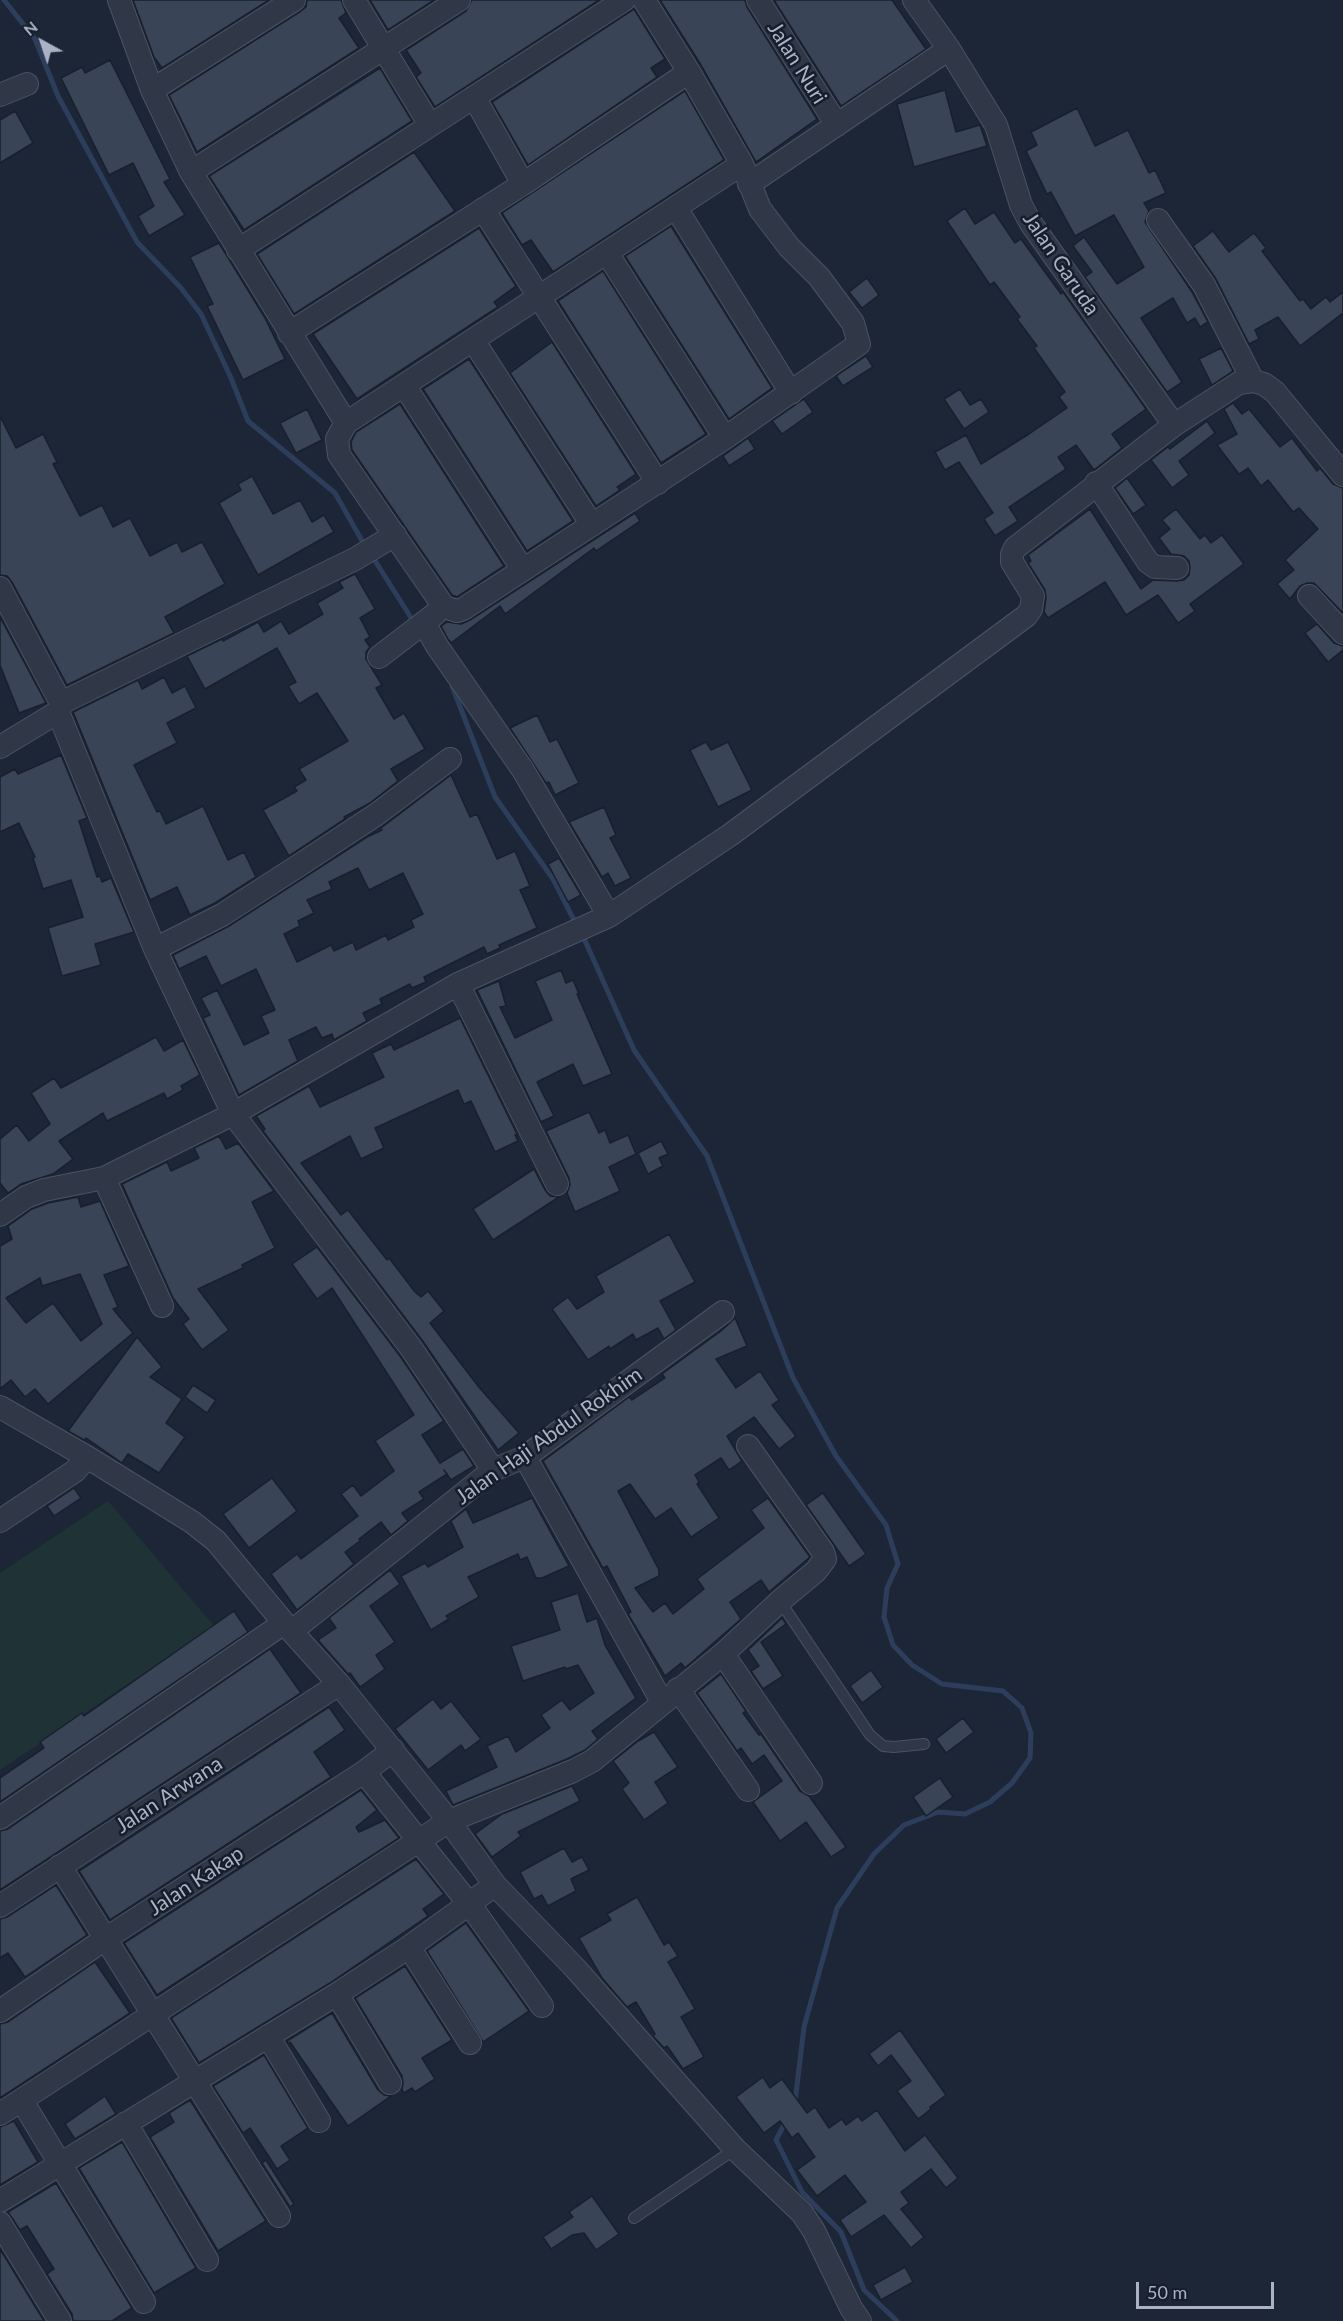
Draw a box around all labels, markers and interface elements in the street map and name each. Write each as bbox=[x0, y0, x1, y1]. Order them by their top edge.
north arrow bbox=[12, 12, 72, 72]
text: N bbox=[19, 17, 41, 39]
street label: Jalan Nuri bbox=[762, 17, 832, 109]
street label: Jalan Garuda bbox=[1017, 208, 1105, 320]
street label: Jalan Haji Abdul Rokhim bbox=[451, 1362, 647, 1510]
street label: Jalan Arwana bbox=[111, 1751, 227, 1839]
street label: Jalan Kakap bbox=[144, 1841, 248, 1921]
scale bar bbox=[1139, 2270, 1277, 2308]
text: 50 m bbox=[1147, 2281, 1187, 2303]

